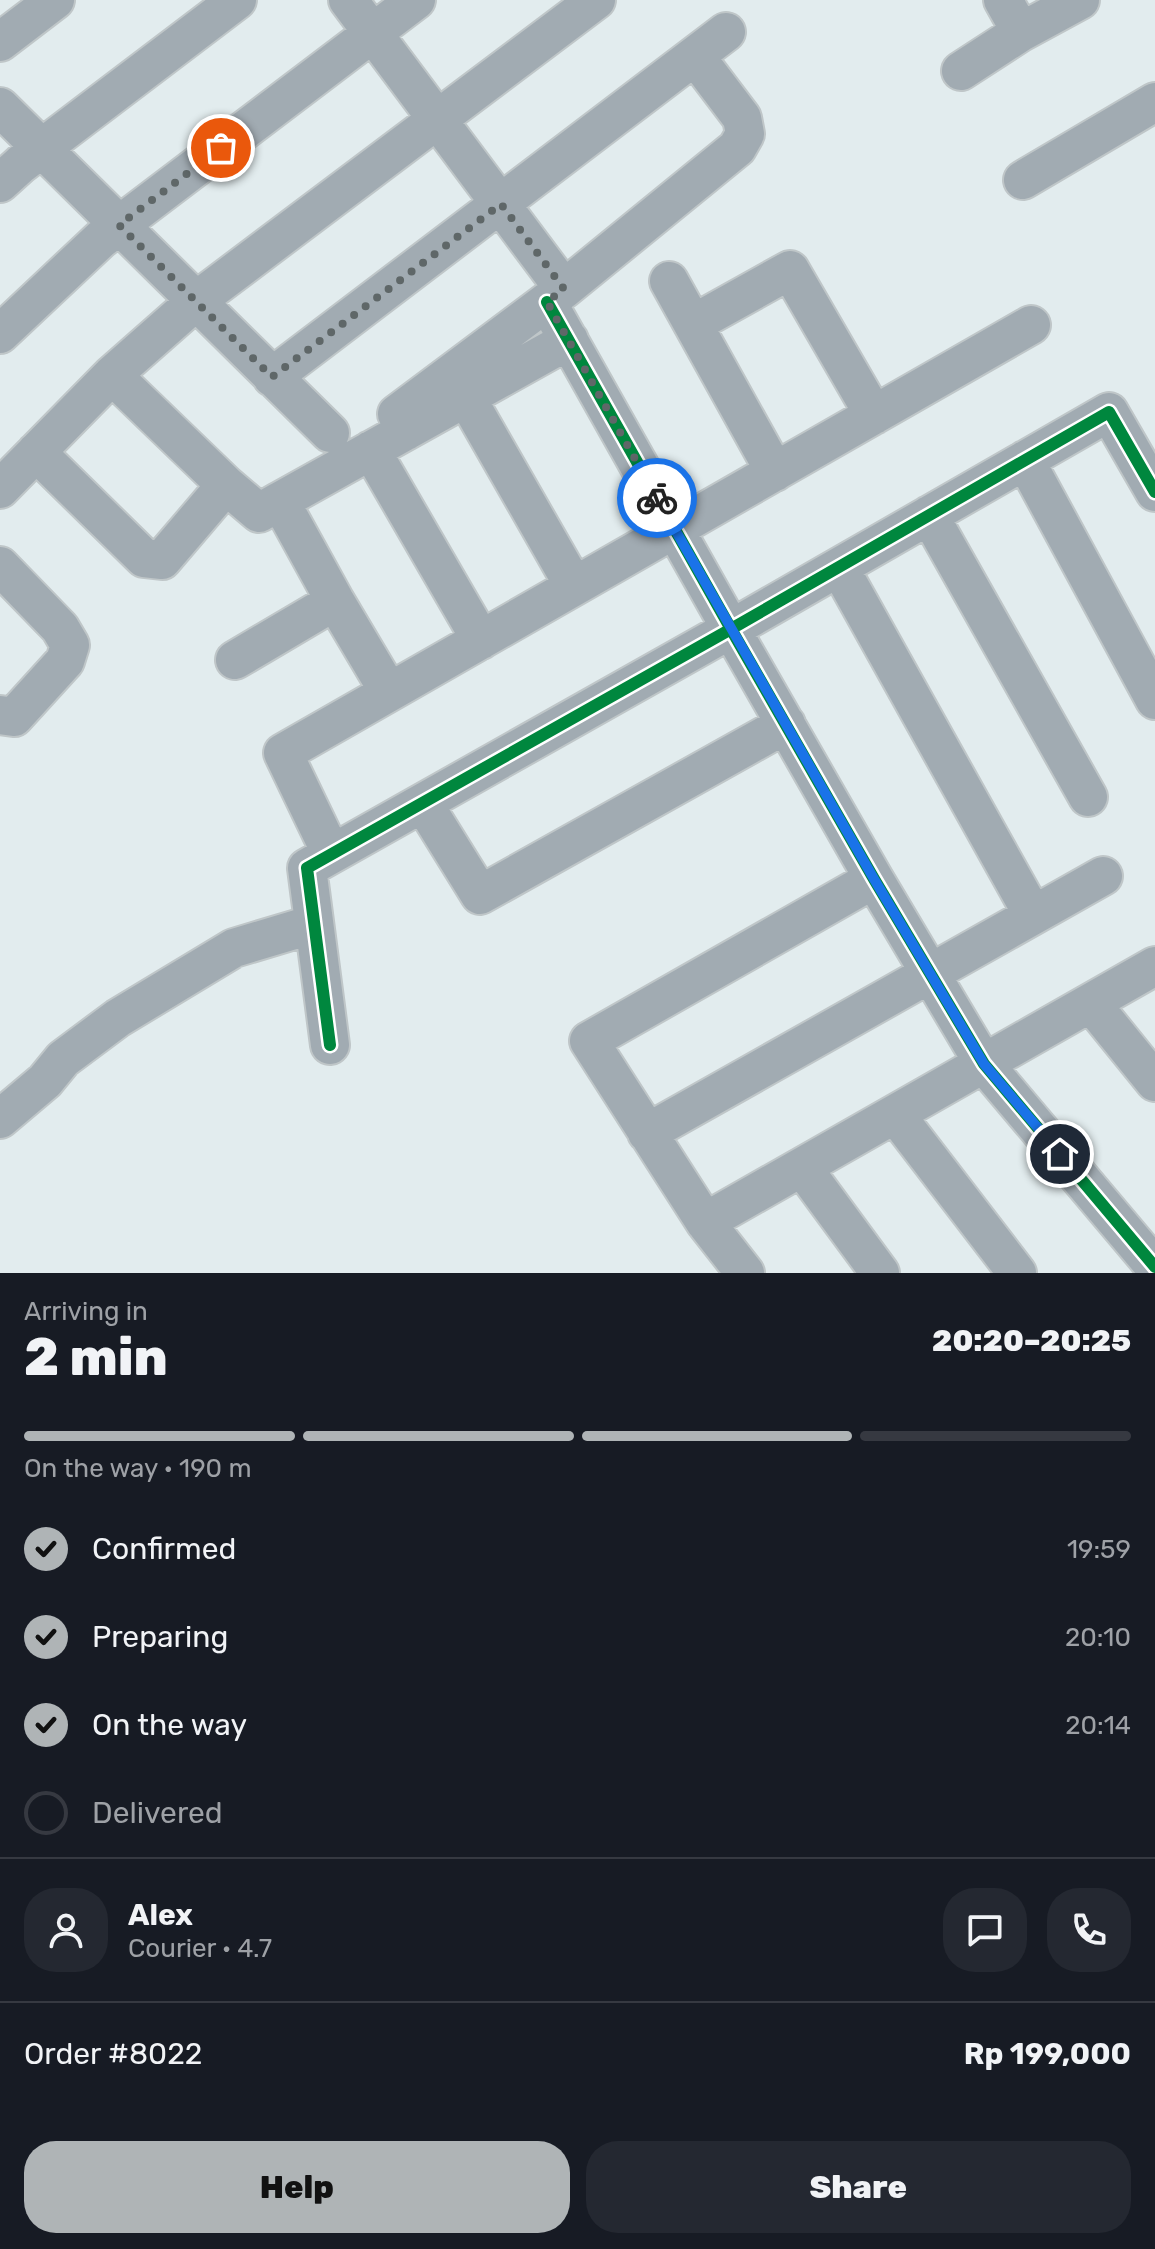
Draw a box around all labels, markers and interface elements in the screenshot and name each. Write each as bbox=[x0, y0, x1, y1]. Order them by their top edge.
pin bbox=[187, 114, 255, 182]
icon: bag bbox=[199, 126, 243, 170]
courier bbox=[617, 458, 697, 538]
icon: bike bbox=[635, 476, 679, 520]
pin bbox=[1026, 1120, 1094, 1188]
icon: home bbox=[1038, 1132, 1082, 1176]
text: Arriving in bbox=[24, 1296, 148, 1327]
text: 20:20–20:25 bbox=[932, 1323, 1131, 1359]
text: 2 min bbox=[24, 1326, 168, 1388]
text: On the way · 190 m bbox=[24, 1453, 252, 1484]
icon: check bbox=[24, 1527, 68, 1571]
text: Confirmed bbox=[92, 1531, 236, 1567]
text: 19:59 bbox=[1067, 1534, 1131, 1565]
icon: check bbox=[24, 1615, 68, 1659]
text: Preparing bbox=[92, 1619, 228, 1655]
text: 20:10 bbox=[1065, 1622, 1131, 1653]
icon: check bbox=[24, 1703, 68, 1747]
text: On the way bbox=[92, 1707, 247, 1743]
text: 20:14 bbox=[1065, 1710, 1131, 1741]
text: Delivered bbox=[92, 1795, 223, 1831]
button: person bbox=[24, 1888, 108, 1972]
button: chat bbox=[943, 1888, 1027, 1972]
button: phone bbox=[1047, 1888, 1131, 1972]
text: Alex bbox=[128, 1897, 193, 1933]
text: Courier · 4.7 bbox=[128, 1933, 272, 1964]
text: Order #8022 bbox=[24, 2036, 202, 2072]
text: Rp 199,000 bbox=[964, 2036, 1131, 2072]
button: Help bbox=[24, 2141, 570, 2233]
button: Share bbox=[586, 2141, 1131, 2233]

